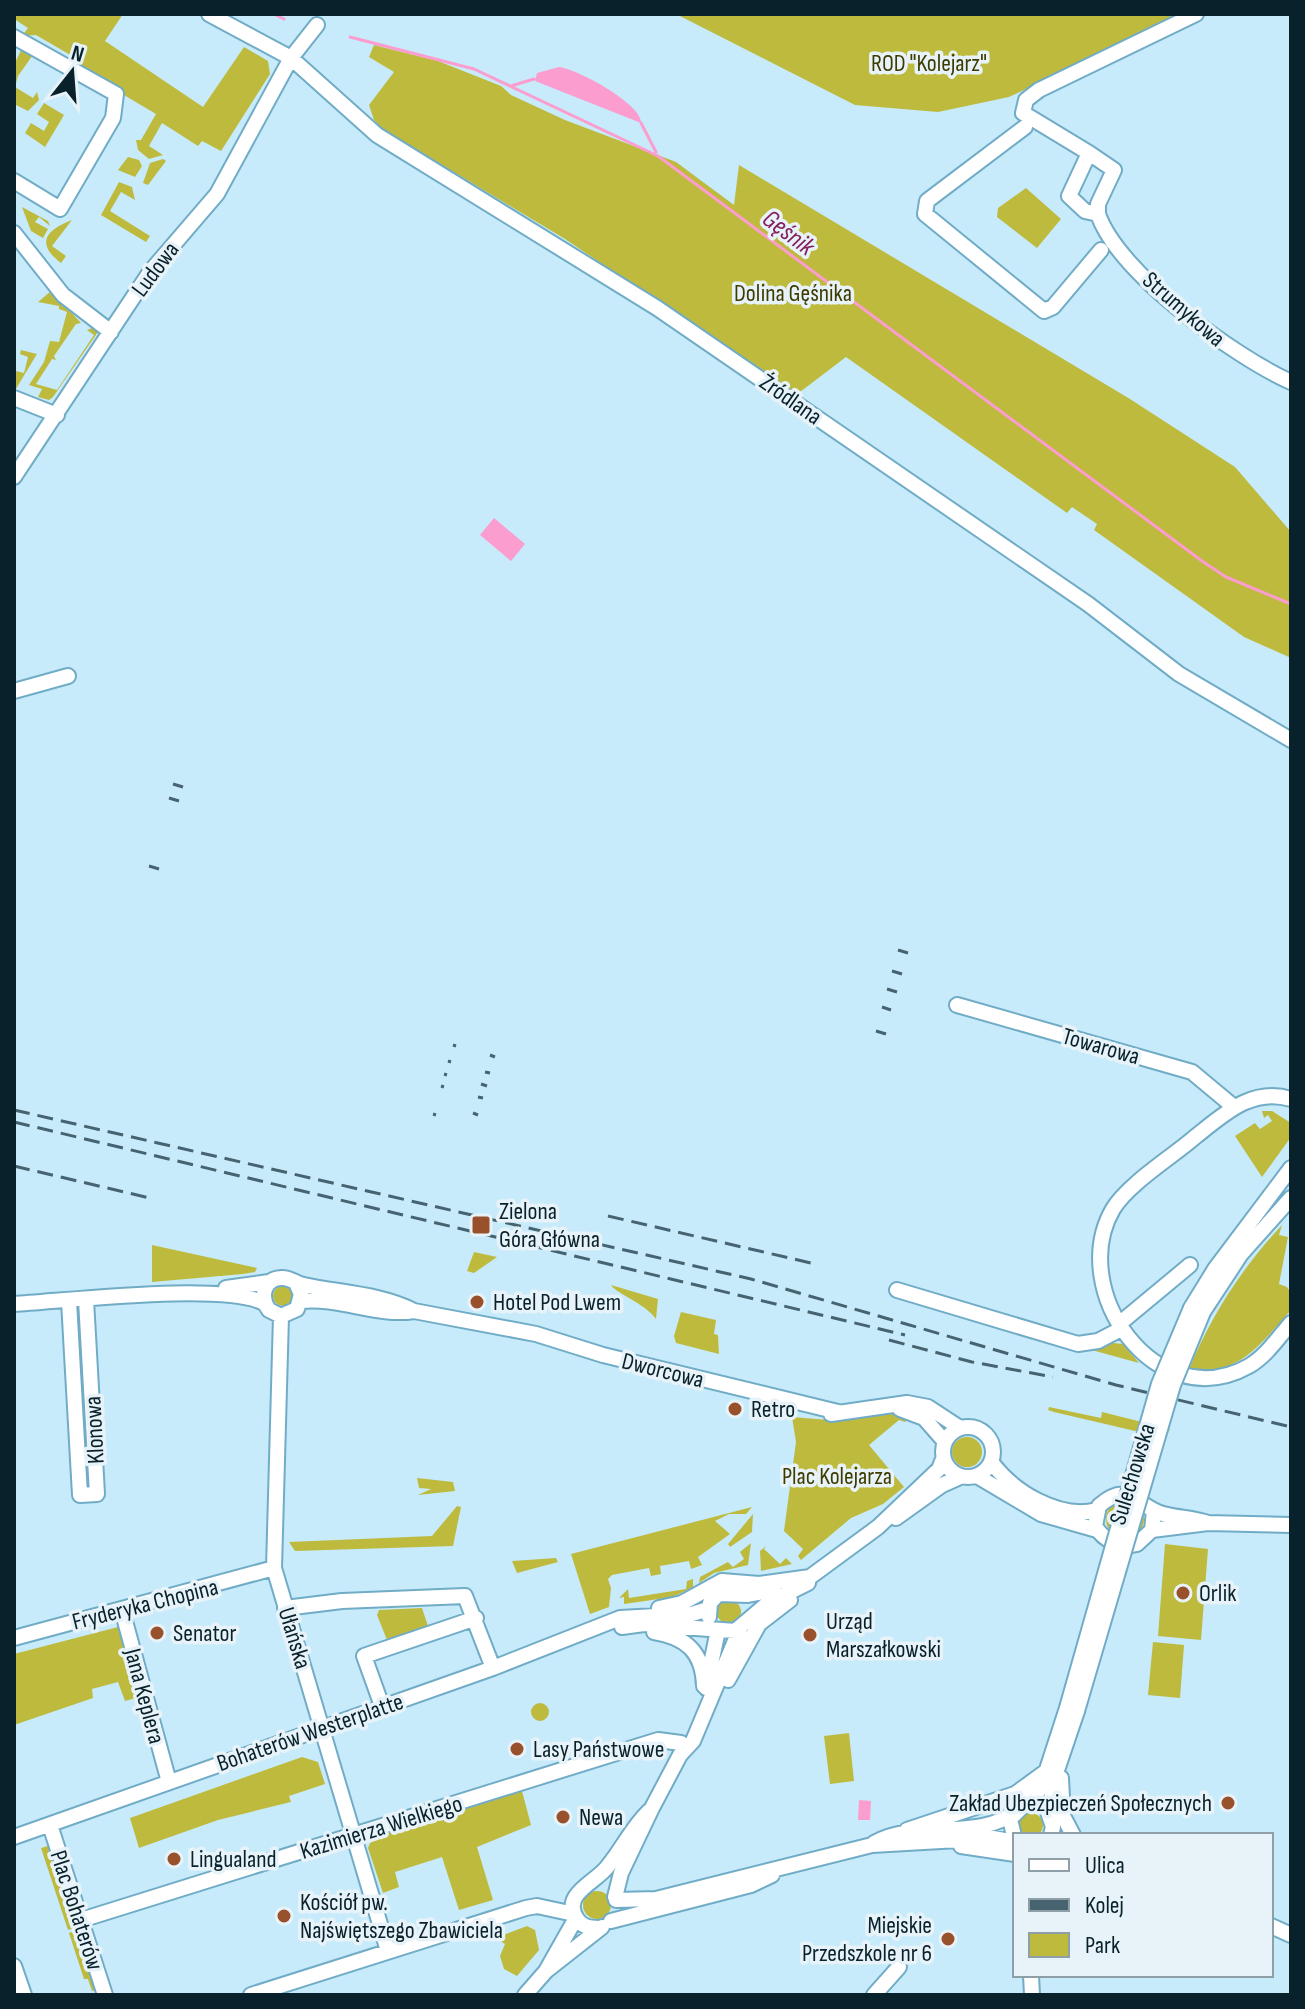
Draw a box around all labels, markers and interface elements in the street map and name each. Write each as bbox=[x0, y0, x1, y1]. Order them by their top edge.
north arrow bbox=[32, 32, 112, 112]
text: N bbox=[68, 40, 87, 69]
park label: ROD "Kolejarz" bbox=[871, 49, 987, 78]
water label: Gęśnik bbox=[756, 204, 821, 264]
street label: Ludowa bbox=[125, 236, 185, 302]
street label: Strumykowa bbox=[1136, 266, 1231, 353]
park label: Dolina Gęśnika bbox=[734, 279, 852, 308]
street label: Źródlana bbox=[754, 368, 827, 431]
street label: Towarowa bbox=[1059, 1022, 1143, 1071]
place label: Zielona Góra Główna bbox=[499, 1197, 600, 1254]
marker: Zielona Góra Główna bbox=[470, 1214, 492, 1236]
place label: Hotel Pod Lwem bbox=[493, 1288, 621, 1317]
marker: Hotel Pod Lwem bbox=[468, 1293, 486, 1311]
street label: Dworcowa bbox=[619, 1346, 707, 1395]
street label: Klonowa bbox=[78, 1395, 111, 1465]
place label: Retro bbox=[751, 1395, 795, 1424]
marker: Retro bbox=[726, 1400, 744, 1418]
street label: Sulechowska bbox=[1103, 1420, 1162, 1528]
park label: Plac Kolejarza bbox=[782, 1462, 892, 1491]
street label: Fryderyka Chopina bbox=[69, 1572, 221, 1637]
place label: Orlik bbox=[1199, 1579, 1236, 1608]
marker: Orlik bbox=[1174, 1584, 1192, 1602]
street label: Ułańska bbox=[271, 1604, 318, 1672]
place label: Urząd Marszałkowski bbox=[826, 1607, 941, 1664]
place label: Senator bbox=[173, 1619, 237, 1648]
marker: Senator bbox=[148, 1624, 166, 1642]
marker: Urząd Marszałkowski bbox=[801, 1626, 819, 1644]
street label: Jana Keplera bbox=[118, 1644, 171, 1747]
street label: Bohaterów Westerplatte bbox=[213, 1687, 407, 1778]
place label: Lasy Państwowe bbox=[533, 1735, 664, 1764]
marker: Lasy Państwowe bbox=[508, 1740, 526, 1758]
street label: Kazimierza Wielkiego bbox=[297, 1789, 466, 1866]
place label: Zakład Ubezpieczeń Społecznych bbox=[949, 1789, 1212, 1818]
marker: Zakład Ubezpieczeń Społecznych bbox=[1219, 1794, 1237, 1812]
place label: Newa bbox=[579, 1803, 623, 1832]
marker: Newa bbox=[554, 1808, 572, 1826]
legend bbox=[1013, 1833, 1273, 1977]
place label: Lingualand bbox=[190, 1845, 276, 1874]
street label: Plac Bohaterów bbox=[44, 1847, 109, 1974]
marker: Lingualand bbox=[165, 1850, 183, 1868]
text: Ulica bbox=[1085, 1851, 1125, 1880]
place label: Kościół pw. Najświętszego Zbawiciela bbox=[300, 1888, 503, 1945]
text: Kolej bbox=[1085, 1891, 1124, 1920]
marker: Kościół pw. Najświętszego Zbawiciela bbox=[275, 1907, 293, 1925]
place label: Miejskie Przedszkole nr 6 bbox=[802, 1911, 932, 1968]
marker: Miejskie Przedszkole nr 6 bbox=[939, 1930, 957, 1948]
text: Park bbox=[1085, 1931, 1120, 1960]

